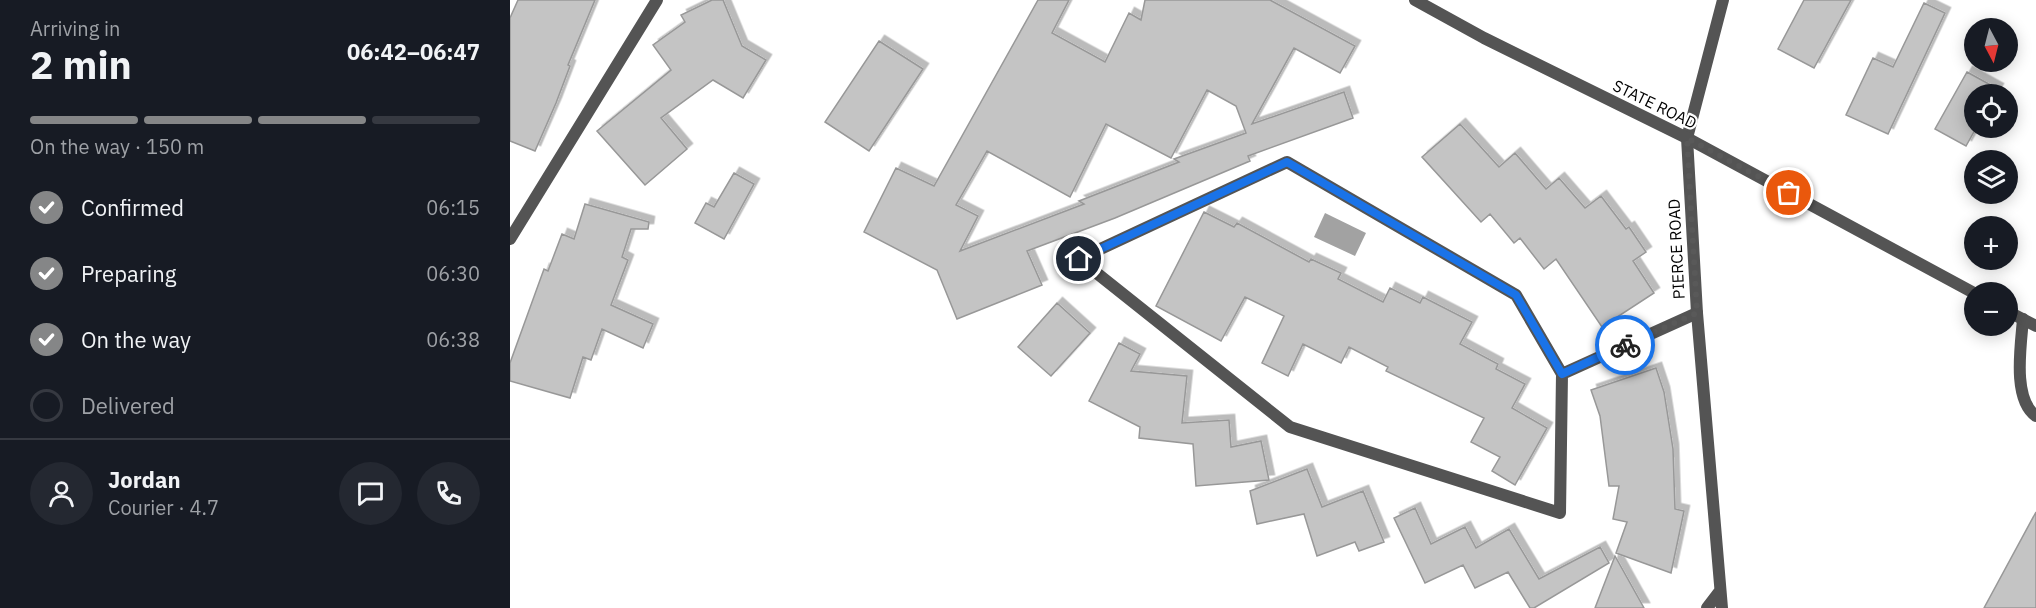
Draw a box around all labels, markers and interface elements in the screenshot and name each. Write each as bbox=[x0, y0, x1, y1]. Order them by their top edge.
text: Arriving in bbox=[30, 15, 120, 42]
north arrow bbox=[1964, 18, 2018, 72]
map controls bbox=[1964, 18, 2018, 336]
text: 06:42–06:47 bbox=[347, 37, 480, 66]
text: 2 min bbox=[30, 39, 132, 90]
street label: STATE ROAD bbox=[1610, 75, 1700, 133]
button: locate bbox=[1964, 84, 2018, 138]
text: On the way · 150 m bbox=[30, 133, 204, 160]
button: layers bbox=[1964, 150, 2018, 204]
pin bbox=[1763, 167, 1814, 218]
icon: bag bbox=[1772, 176, 1805, 209]
icon: check bbox=[30, 191, 63, 224]
text: Confirmed bbox=[81, 193, 184, 222]
text: 06:15 bbox=[426, 194, 480, 221]
street label: PIERCE ROAD bbox=[1663, 198, 1689, 300]
button: + bbox=[1964, 216, 2018, 270]
pin bbox=[1053, 233, 1104, 284]
icon: home bbox=[1062, 242, 1095, 275]
icon: check bbox=[30, 257, 63, 290]
text: Preparing bbox=[81, 259, 176, 288]
text: 06:30 bbox=[426, 260, 480, 287]
button: − bbox=[1964, 282, 2018, 336]
courier bbox=[1595, 315, 1655, 375]
icon: check bbox=[30, 323, 63, 356]
text: On the way bbox=[81, 325, 191, 354]
text: 06:38 bbox=[426, 326, 480, 353]
icon: bike bbox=[1609, 329, 1642, 362]
text: Delivered bbox=[81, 391, 175, 420]
button: person bbox=[30, 462, 93, 525]
button: chat bbox=[339, 462, 402, 525]
button: phone bbox=[417, 462, 480, 525]
text: Jordan bbox=[108, 465, 181, 494]
text: Courier · 4.7 bbox=[108, 494, 219, 521]

